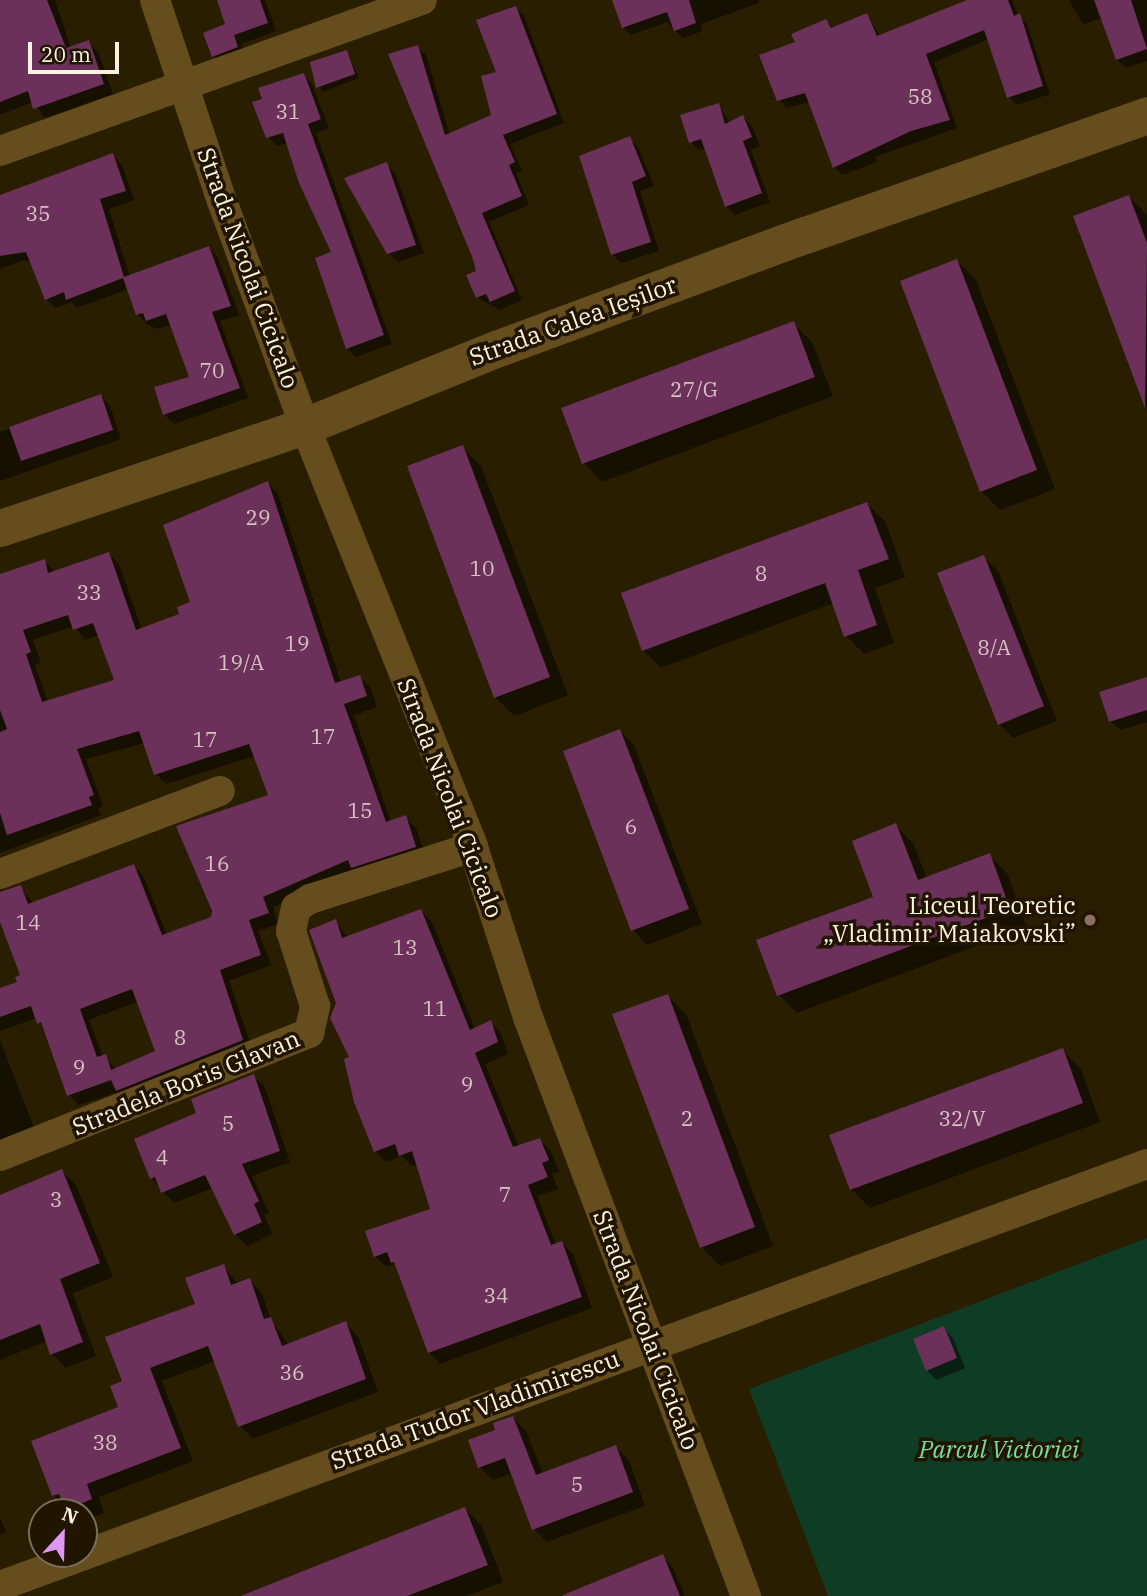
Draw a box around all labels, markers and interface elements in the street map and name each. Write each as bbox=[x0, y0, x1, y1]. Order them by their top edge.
scale bar bbox=[32, 28, 122, 72]
text: 20 m bbox=[41, 40, 91, 68]
house number: 58 bbox=[907, 83, 933, 109]
house number: 31 bbox=[275, 98, 301, 124]
street label: Strada Nicolai Cicicalo bbox=[191, 144, 305, 392]
house number: 35 bbox=[25, 200, 51, 226]
street label: Strada Calea Ieșilor bbox=[465, 270, 681, 372]
house number: 70 bbox=[199, 357, 225, 383]
house number: 27/G bbox=[670, 376, 718, 402]
house number: 29 bbox=[245, 504, 271, 530]
house number: 10 bbox=[469, 555, 495, 581]
house number: 8 bbox=[755, 560, 767, 586]
house number: 33 bbox=[76, 579, 102, 605]
house number: 19 bbox=[284, 630, 310, 656]
house number: 8/A bbox=[977, 634, 1011, 660]
house number: 19/A bbox=[218, 649, 264, 675]
street label: Strada Nicolai Cicicalo bbox=[391, 674, 509, 922]
house number: 17 bbox=[310, 723, 336, 749]
house number: 17 bbox=[192, 726, 218, 752]
house number: 15 bbox=[347, 797, 373, 823]
house number: 6 bbox=[625, 813, 637, 839]
house number: 16 bbox=[204, 850, 230, 876]
place label: Liceul Teoretic „Vladimir Maiakovski” bbox=[823, 892, 1076, 948]
house number: 14 bbox=[15, 909, 41, 935]
marker: Liceul Teoretic „Vladimir Maiakovski” bbox=[1082, 912, 1098, 928]
house number: 13 bbox=[392, 934, 418, 960]
house number: 11 bbox=[422, 995, 448, 1021]
street label: Stradela Boris Glavan bbox=[68, 1024, 304, 1142]
house number: 8 bbox=[174, 1024, 186, 1050]
house number: 9 bbox=[73, 1054, 85, 1080]
house number: 9 bbox=[461, 1071, 473, 1097]
house number: 2 bbox=[681, 1105, 693, 1131]
house number: 32/V bbox=[938, 1105, 986, 1131]
house number: 5 bbox=[222, 1110, 234, 1136]
house number: 4 bbox=[156, 1144, 168, 1170]
house number: 7 bbox=[499, 1181, 511, 1207]
house number: 3 bbox=[50, 1186, 62, 1212]
street label: Strada Nicolai Cicicalo bbox=[587, 1206, 705, 1454]
house number: 34 bbox=[483, 1282, 509, 1308]
street label: Strada Tudor Vladimirescu bbox=[327, 1344, 623, 1476]
house number: 36 bbox=[279, 1359, 305, 1385]
house number: 38 bbox=[92, 1429, 118, 1455]
park label: Parcul Victoriei bbox=[919, 1436, 1079, 1464]
house number: 5 bbox=[571, 1471, 583, 1497]
north arrow bbox=[28, 1498, 98, 1568]
text: N bbox=[59, 1501, 82, 1529]

